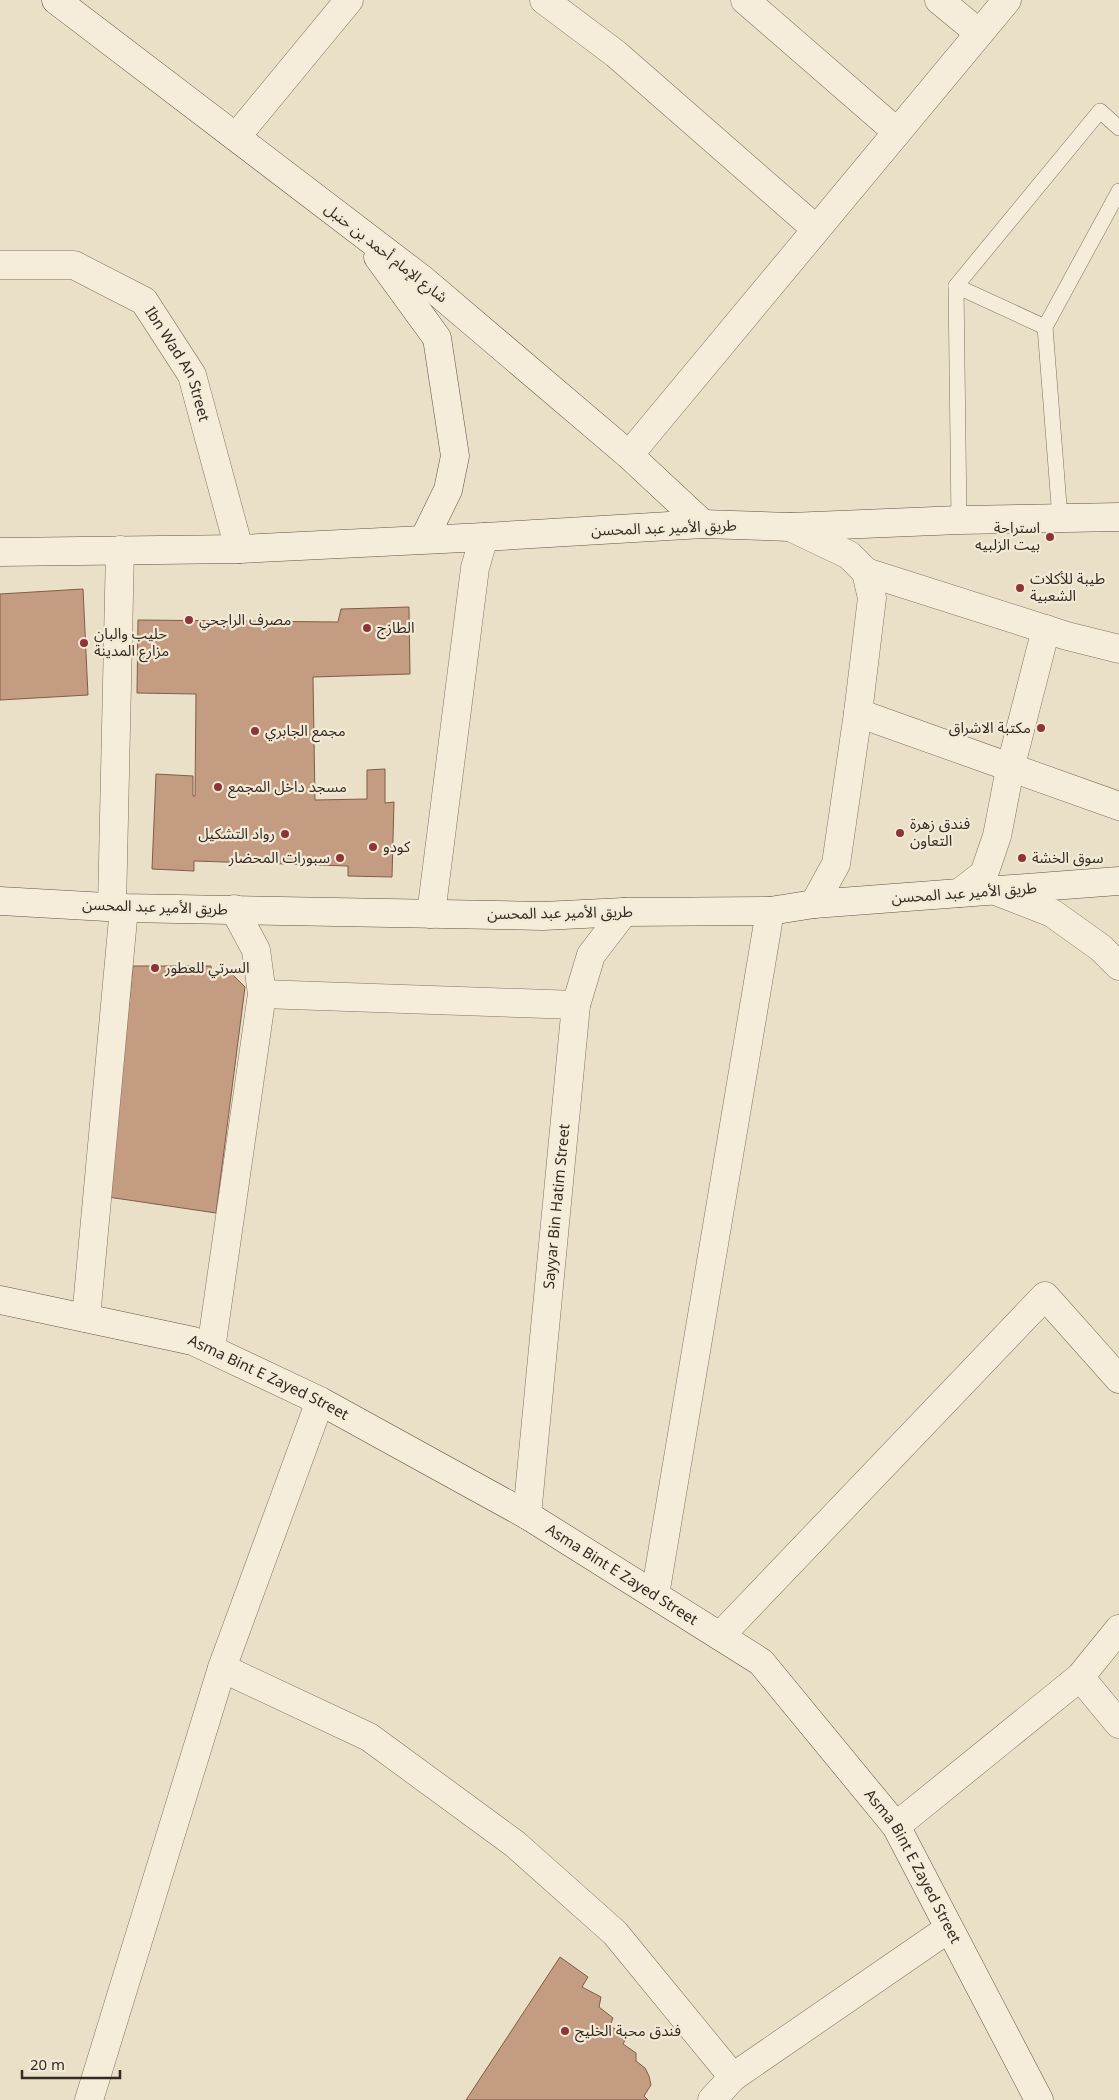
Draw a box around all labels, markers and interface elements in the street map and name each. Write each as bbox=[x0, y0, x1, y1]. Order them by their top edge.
street label: شارع الإمام أحمد بن حنبل bbox=[317, 194, 455, 312]
street label: Ibn Wad An Street bbox=[135, 299, 220, 426]
street label: طريق الأمير عبد المحسن bbox=[591, 509, 737, 547]
place label: استراحة بيت الزلبيه bbox=[975, 512, 1040, 561]
marker: استراحة بيت الزلبيه bbox=[1044, 531, 1056, 543]
place label: طيبة للأكلات الشعبية bbox=[1030, 563, 1105, 612]
marker: طيبة للأكلات الشعبية bbox=[1014, 582, 1026, 594]
place label: مصرف الراجحي bbox=[199, 604, 291, 636]
place label: الطازج bbox=[377, 612, 415, 644]
marker: مصرف الراجحي bbox=[183, 614, 195, 626]
place label: حليب والبان مزارع المدينة bbox=[94, 618, 169, 667]
marker: الطازج bbox=[361, 622, 373, 634]
marker: حليب والبان مزارع المدينة bbox=[78, 637, 90, 649]
place label: مكتبة الاشراق bbox=[949, 712, 1031, 744]
place label: مجمع الجابري bbox=[265, 715, 346, 747]
marker: مكتبة الاشراق bbox=[1035, 722, 1047, 734]
marker: مجمع الجابري bbox=[249, 725, 261, 737]
place label: مسجد داخل المجمع bbox=[228, 771, 347, 803]
marker: مسجد داخل المجمع bbox=[212, 781, 224, 793]
place label: فندق زهرة التعاون bbox=[910, 808, 971, 857]
place label: رواد التشكيل bbox=[198, 818, 275, 850]
marker: فندق زهرة التعاون bbox=[894, 827, 906, 839]
marker: رواد التشكيل bbox=[279, 828, 291, 840]
place label: كودو bbox=[383, 831, 411, 863]
marker: كودو bbox=[367, 841, 379, 853]
place label: سبورات المحضار bbox=[228, 842, 330, 874]
place label: سوق الخشة bbox=[1032, 842, 1104, 874]
marker: سبورات المحضار bbox=[334, 852, 346, 864]
marker: سوق الخشة bbox=[1016, 852, 1028, 864]
street label: طريق الأمير عبد المحسن bbox=[890, 872, 1038, 914]
street label: طريق الأمير عبد المحسن bbox=[82, 888, 228, 926]
street label: طريق الأمير عبد المحسن bbox=[487, 896, 633, 930]
place label: السرتي للعطور bbox=[164, 952, 250, 984]
marker: السرتي للعطور bbox=[149, 962, 161, 974]
street label: Sayyar Bin Hatim Street bbox=[533, 1122, 581, 1291]
street label: Asma Bint E Zayed Street bbox=[182, 1325, 356, 1430]
street label: Asma Bint E Zayed Street bbox=[539, 1514, 705, 1635]
street label: Asma Bint E Zayed Street bbox=[855, 1781, 971, 1950]
place label: فندق محبة الخليج bbox=[575, 2015, 681, 2047]
marker: فندق محبة الخليج bbox=[559, 2025, 571, 2037]
scale bar bbox=[22, 2048, 120, 2080]
text: 20 m bbox=[30, 2049, 65, 2081]

